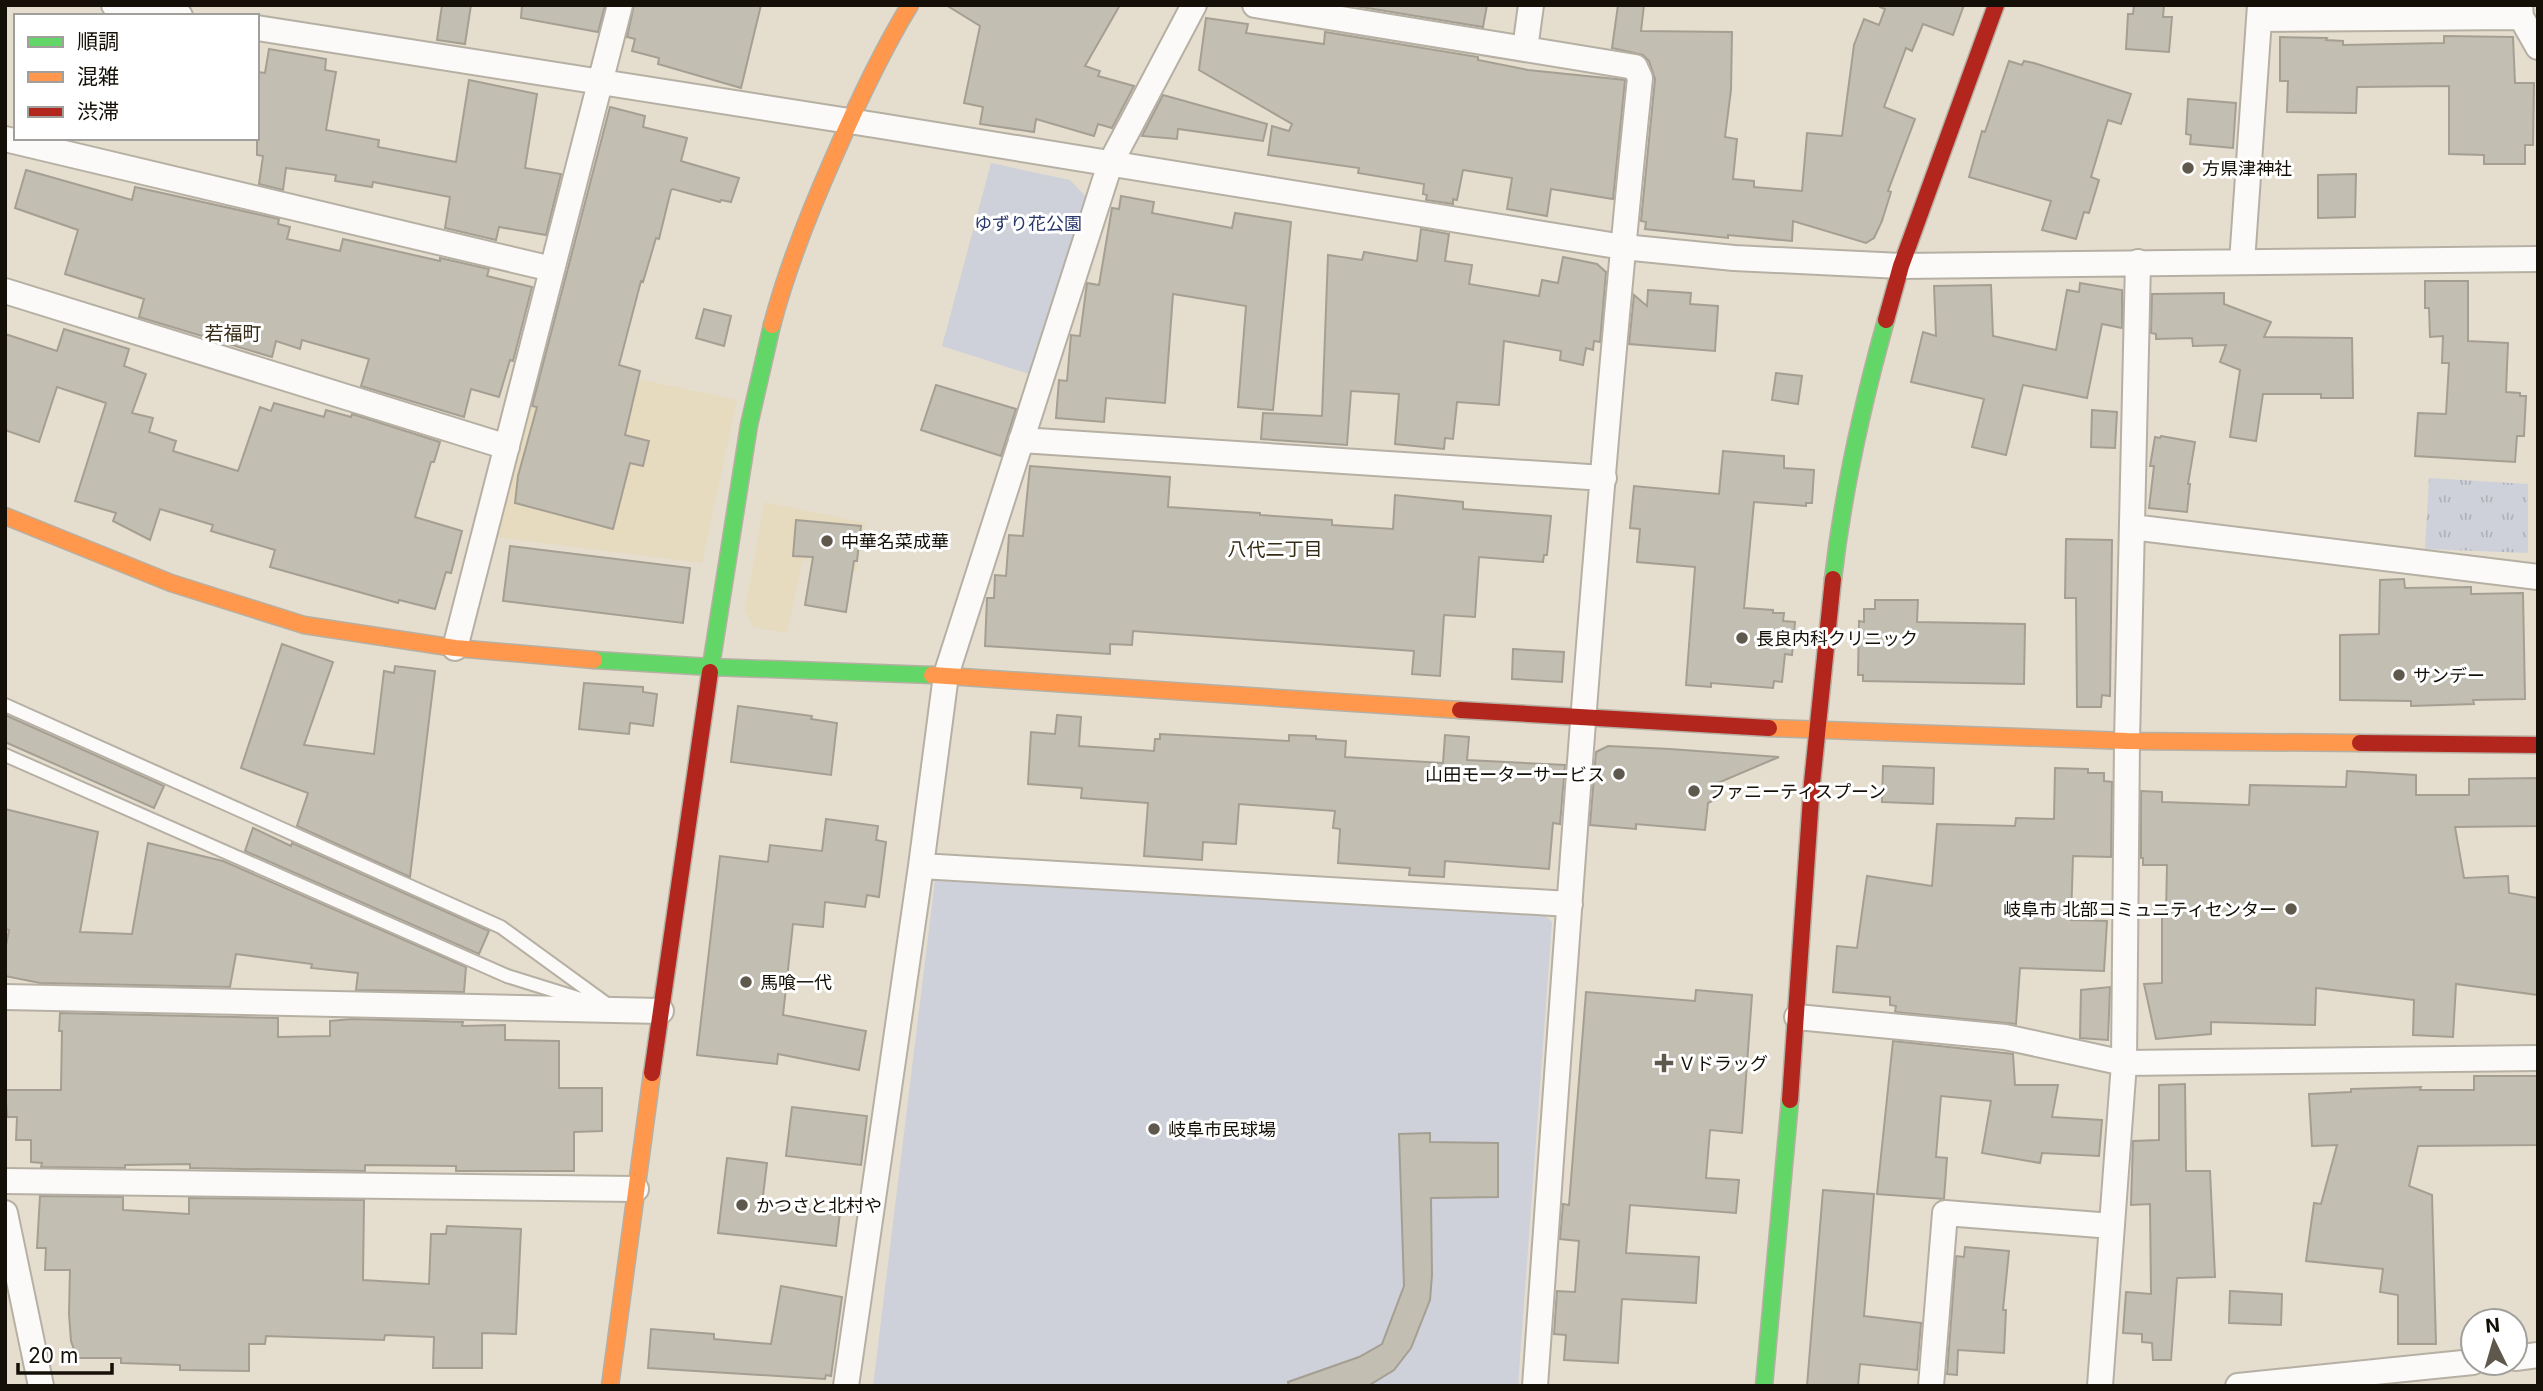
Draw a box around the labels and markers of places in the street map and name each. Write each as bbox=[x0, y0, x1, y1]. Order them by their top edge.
place label: 方県津神社 bbox=[2202, 158, 2292, 179]
marker: 方県津神社 bbox=[2180, 160, 2196, 176]
place label: 中華名菜成華 bbox=[841, 531, 949, 552]
marker: 中華名菜成華 bbox=[819, 533, 835, 549]
place label: 長良内科クリニック bbox=[1756, 628, 1918, 649]
marker: 長良内科クリニック bbox=[1734, 630, 1750, 646]
place label: サンデー bbox=[2413, 665, 2485, 686]
marker: サンデー bbox=[2391, 667, 2407, 683]
place label: 山田モーターサービス bbox=[1425, 764, 1605, 785]
marker: 山田モーターサービス bbox=[1611, 766, 1627, 782]
place label: ファニーティスプーン bbox=[1708, 781, 1886, 802]
marker: ファニーティスプーン bbox=[1686, 783, 1702, 799]
place label: 岐阜市 北部コミュニティセンター bbox=[2003, 899, 2277, 920]
marker: 岐阜市 北部コミュニティセンター bbox=[2283, 901, 2299, 917]
place label: 馬喰一代 bbox=[760, 972, 832, 993]
marker: 馬喰一代 bbox=[738, 974, 754, 990]
place label: Ｖドラッグ bbox=[1678, 1053, 1768, 1074]
marker: Ｖドラッグ bbox=[1656, 1055, 1672, 1071]
place label: 岐阜市民球場 bbox=[1168, 1119, 1276, 1140]
marker: 岐阜市民球場 bbox=[1146, 1121, 1162, 1137]
place label: かつさと北村や bbox=[756, 1195, 882, 1216]
marker: かつさと北村や bbox=[734, 1197, 750, 1213]

